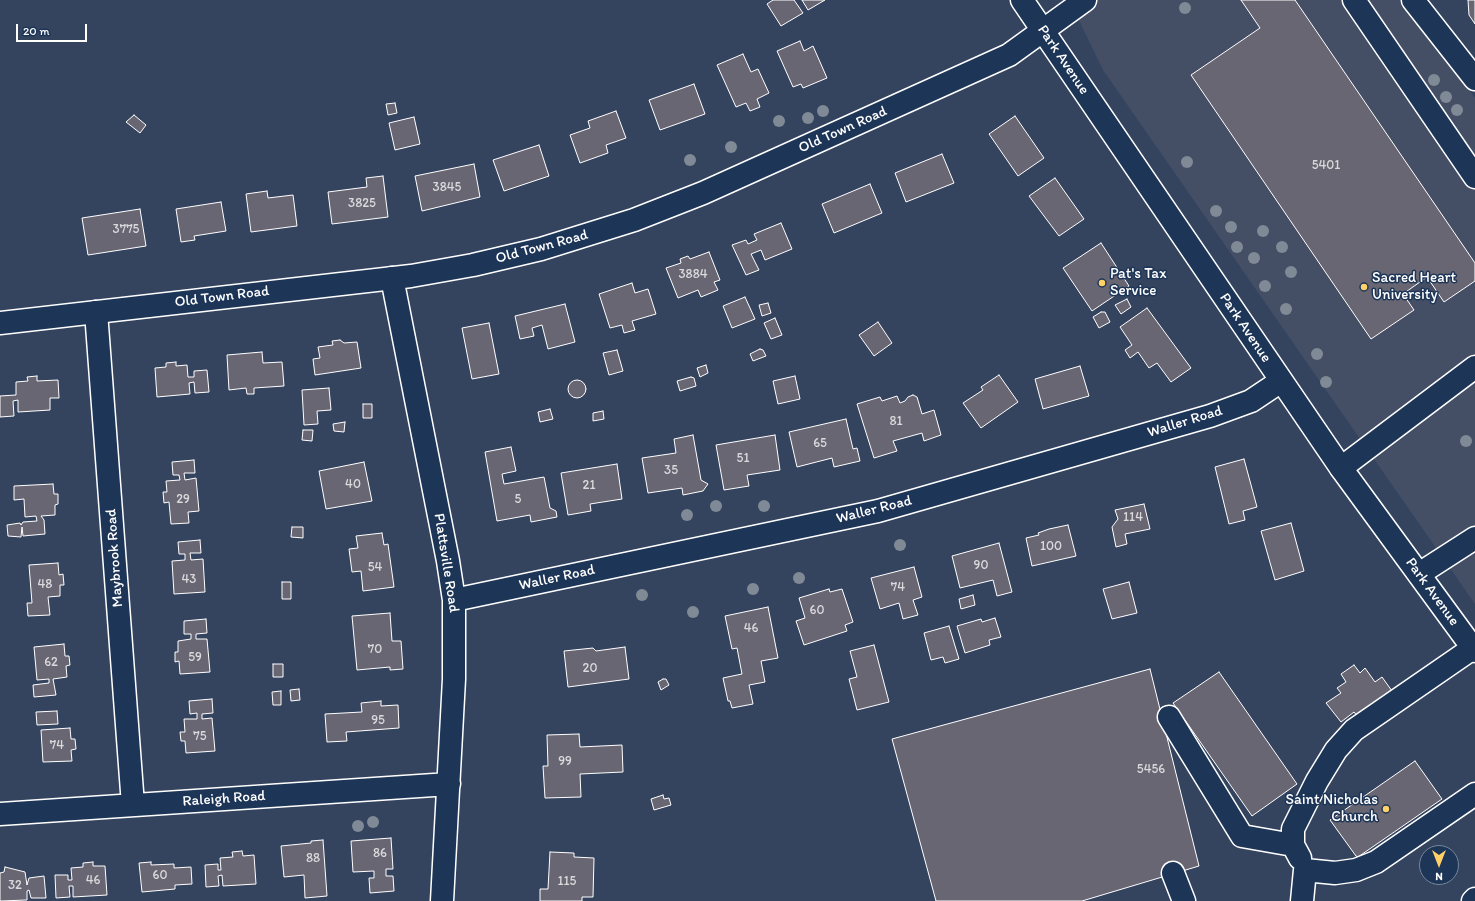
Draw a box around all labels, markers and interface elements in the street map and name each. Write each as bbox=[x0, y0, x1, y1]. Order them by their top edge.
scale bar bbox=[18, 16, 89, 42]
street label: Park Avenue bbox=[1033, 22, 1093, 98]
text: 20 m bbox=[23, 24, 50, 38]
street label: Old Town Road bbox=[796, 102, 890, 158]
house number: 5401 bbox=[1312, 158, 1340, 174]
house number: 3845 bbox=[433, 180, 461, 196]
house number: 3825 bbox=[348, 196, 376, 212]
house number: 3775 bbox=[113, 222, 139, 238]
street label: Old Town Road bbox=[494, 226, 590, 268]
place label: Pat's Tax Service bbox=[1110, 265, 1166, 300]
house number: 3884 bbox=[678, 267, 708, 283]
place label: Sacred Heart University bbox=[1372, 269, 1456, 304]
marker: Pat's Tax Service bbox=[1097, 278, 1107, 288]
street label: Old Town Road bbox=[174, 282, 270, 312]
marker: Sacred Heart University bbox=[1359, 282, 1369, 292]
street label: Park Avenue bbox=[1215, 290, 1275, 366]
street label: Waller Road bbox=[1145, 402, 1225, 442]
house number: 81 bbox=[889, 414, 903, 430]
house number: 65 bbox=[813, 436, 827, 452]
house number: 51 bbox=[737, 451, 749, 467]
house number: 35 bbox=[664, 463, 678, 479]
house number: 40 bbox=[345, 477, 361, 493]
house number: 21 bbox=[583, 478, 595, 494]
house number: 29 bbox=[176, 492, 190, 508]
house number: 5 bbox=[515, 492, 521, 508]
street label: Waller Road bbox=[834, 492, 914, 528]
street label: Maybrook Road bbox=[103, 508, 127, 608]
house number: 114 bbox=[1123, 510, 1143, 526]
street label: Plattsville Road bbox=[429, 512, 463, 614]
house number: 100 bbox=[1040, 539, 1062, 555]
street label: Park Avenue bbox=[1401, 554, 1463, 630]
house number: 90 bbox=[974, 558, 988, 574]
house number: 54 bbox=[368, 560, 382, 576]
street label: Waller Road bbox=[517, 561, 597, 595]
house number: 43 bbox=[182, 572, 196, 588]
house number: 48 bbox=[38, 577, 52, 593]
house number: 74 bbox=[891, 580, 905, 596]
house number: 60 bbox=[810, 603, 824, 619]
house number: 46 bbox=[744, 621, 758, 637]
house number: 70 bbox=[368, 642, 382, 658]
house number: 59 bbox=[188, 650, 202, 666]
house number: 62 bbox=[44, 655, 58, 671]
house number: 20 bbox=[583, 661, 597, 677]
house number: 95 bbox=[371, 713, 385, 729]
house number: 75 bbox=[193, 729, 207, 745]
house number: 74 bbox=[50, 738, 64, 754]
house number: 99 bbox=[558, 754, 572, 770]
house number: 5456 bbox=[1137, 762, 1165, 778]
street label: Raleigh Road bbox=[182, 787, 266, 811]
place label: Saint Nicholas Church bbox=[1285, 791, 1378, 826]
marker: Saint Nicholas Church bbox=[1381, 804, 1391, 814]
north arrow bbox=[1419, 845, 1459, 885]
house number: 86 bbox=[373, 846, 387, 862]
house number: 88 bbox=[306, 851, 320, 867]
house number: 60 bbox=[153, 868, 167, 884]
text: N bbox=[1435, 870, 1443, 883]
house number: 46 bbox=[86, 873, 100, 889]
house number: 115 bbox=[558, 874, 576, 890]
house number: 32 bbox=[8, 878, 22, 894]

